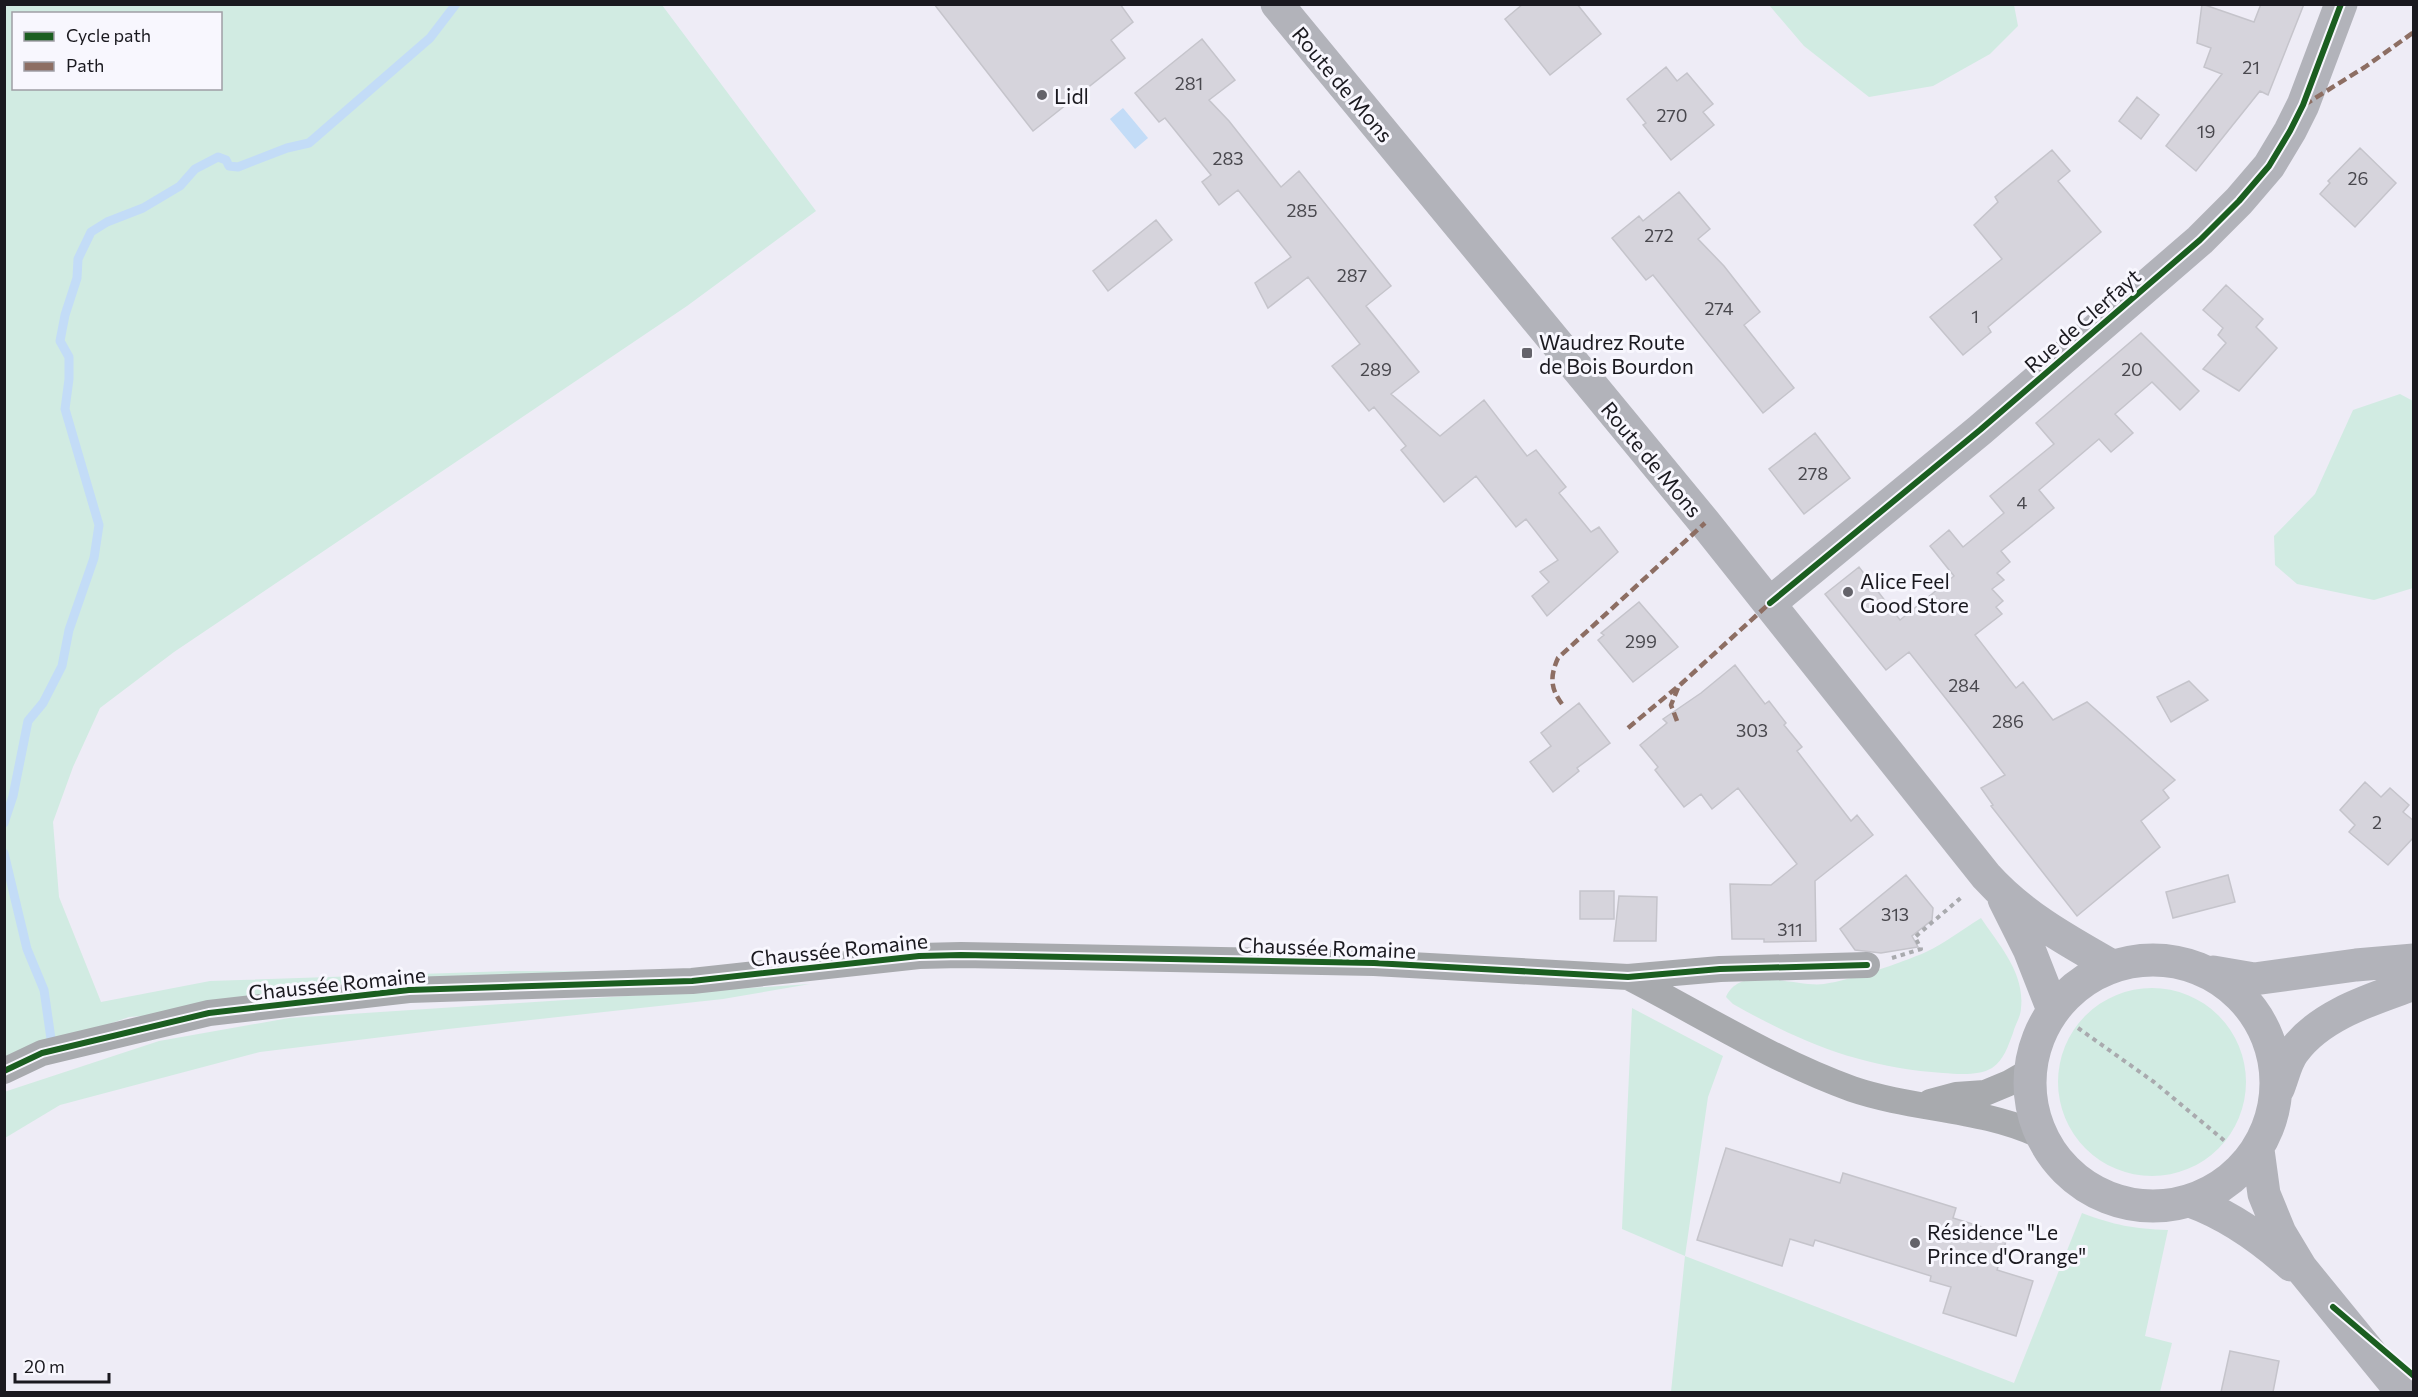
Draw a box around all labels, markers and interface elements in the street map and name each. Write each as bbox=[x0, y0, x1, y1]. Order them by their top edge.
legend bbox=[12, 12, 222, 90]
street label: Route de Mons bbox=[1288, 21, 1398, 147]
text: Cycle path bbox=[66, 24, 151, 46]
text: Path bbox=[66, 54, 104, 76]
house number: 21 bbox=[2242, 56, 2260, 78]
house number: 281 bbox=[1175, 72, 1203, 94]
place label: Lidl bbox=[1054, 83, 1089, 108]
marker: Lidl bbox=[1035, 88, 1049, 102]
house number: 270 bbox=[1656, 104, 1688, 126]
house number: 19 bbox=[2197, 120, 2215, 142]
house number: 283 bbox=[1212, 147, 1244, 169]
house number: 26 bbox=[2348, 167, 2368, 189]
house number: 285 bbox=[1286, 199, 1318, 221]
house number: 272 bbox=[1644, 224, 1674, 246]
street label: Rue de Clerfayt bbox=[2019, 263, 2145, 377]
house number: 287 bbox=[1337, 264, 1367, 286]
house number: 274 bbox=[1704, 297, 1734, 319]
house number: 1 bbox=[1971, 305, 1979, 327]
place label: Waudrez Route de Bois Bourdon bbox=[1539, 329, 1694, 378]
marker: Waudrez Route de Bois Bourdon bbox=[1520, 346, 1534, 360]
house number: 289 bbox=[1360, 358, 1392, 380]
house number: 20 bbox=[2121, 358, 2143, 380]
street label: Route de Mons bbox=[1597, 396, 1707, 522]
house number: 278 bbox=[1798, 462, 1828, 484]
house number: 4 bbox=[2017, 491, 2028, 513]
place label: Alice Feel Good Store bbox=[1860, 568, 1969, 617]
marker: Alice Feel Good Store bbox=[1841, 585, 1855, 599]
house number: 299 bbox=[1625, 630, 1657, 652]
house number: 284 bbox=[1948, 674, 1980, 696]
house number: 286 bbox=[1992, 710, 2024, 732]
house number: 303 bbox=[1736, 719, 1768, 741]
house number: 2 bbox=[2372, 811, 2382, 833]
house number: 313 bbox=[1881, 903, 1909, 925]
house number: 311 bbox=[1777, 918, 1803, 940]
street label: Chaussée Romaine bbox=[749, 927, 929, 971]
street label: Chaussée Romaine bbox=[1238, 931, 1416, 963]
street label: Chaussée Romaine bbox=[247, 961, 427, 1005]
place label: Résidence "Le Prince d'Orange" bbox=[1927, 1219, 2086, 1268]
marker: Résidence "Le Prince d'Orange" bbox=[1908, 1236, 1922, 1250]
scale bar bbox=[15, 1346, 110, 1384]
text: 20 m bbox=[24, 1355, 65, 1377]

